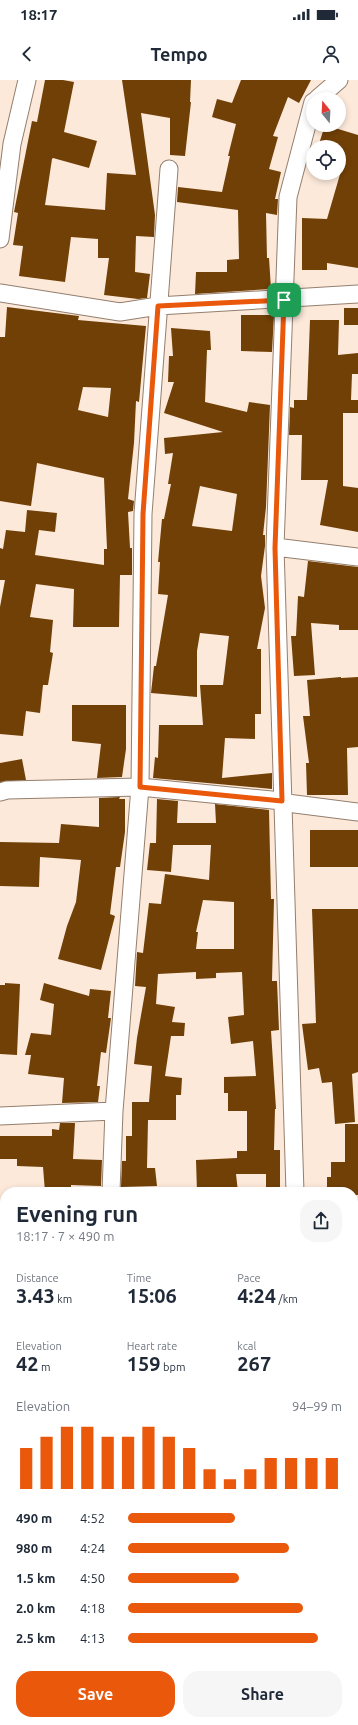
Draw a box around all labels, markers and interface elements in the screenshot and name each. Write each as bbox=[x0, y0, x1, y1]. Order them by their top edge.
text: 18:17 bbox=[20, 6, 58, 23]
icon: back bbox=[16, 43, 38, 65]
icon: person bbox=[320, 43, 342, 65]
text: Tempo bbox=[150, 44, 208, 64]
north arrow bbox=[306, 92, 346, 132]
map controls bbox=[306, 92, 346, 180]
button: locate bbox=[306, 140, 346, 180]
pin bbox=[267, 283, 301, 317]
icon: arrive bbox=[273, 289, 295, 311]
button: share bbox=[300, 1200, 342, 1242]
text: Evening run bbox=[16, 1201, 138, 1226]
text: 18:17 · 7 × 490 m bbox=[16, 1229, 115, 1243]
text: Distance bbox=[16, 1272, 59, 1284]
text: Time bbox=[127, 1272, 151, 1284]
text: Pace bbox=[237, 1272, 261, 1284]
text: 3.43 bbox=[16, 1284, 55, 1307]
text: 15:06 bbox=[127, 1284, 177, 1307]
text: 4:24 bbox=[237, 1284, 276, 1307]
text: km bbox=[55, 1293, 72, 1305]
text: /km bbox=[276, 1293, 298, 1305]
text: Elevation bbox=[16, 1340, 62, 1352]
text: Heart rate bbox=[127, 1340, 177, 1352]
text: kcal bbox=[237, 1340, 256, 1352]
text: 42 bbox=[16, 1352, 39, 1375]
text: 159 bbox=[127, 1352, 161, 1375]
text: 267 bbox=[237, 1352, 271, 1375]
text: m bbox=[39, 1361, 51, 1373]
text: bpm bbox=[161, 1361, 185, 1373]
text: Elevation bbox=[16, 1399, 70, 1413]
text: 94–99 m bbox=[292, 1399, 342, 1413]
text: 490 m bbox=[16, 1511, 52, 1525]
text: 4:52 bbox=[80, 1511, 105, 1525]
text: 980 m bbox=[16, 1541, 52, 1555]
text: 4:24 bbox=[80, 1541, 105, 1555]
text: 1.5 km bbox=[16, 1571, 55, 1585]
text: 4:50 bbox=[80, 1571, 105, 1585]
text: 2.0 km bbox=[16, 1601, 55, 1615]
text: 4:18 bbox=[80, 1601, 105, 1615]
text: 2.5 km bbox=[16, 1631, 55, 1645]
text: 4:13 bbox=[80, 1631, 105, 1645]
button: Save bbox=[16, 1671, 175, 1717]
button: Share bbox=[183, 1671, 342, 1717]

